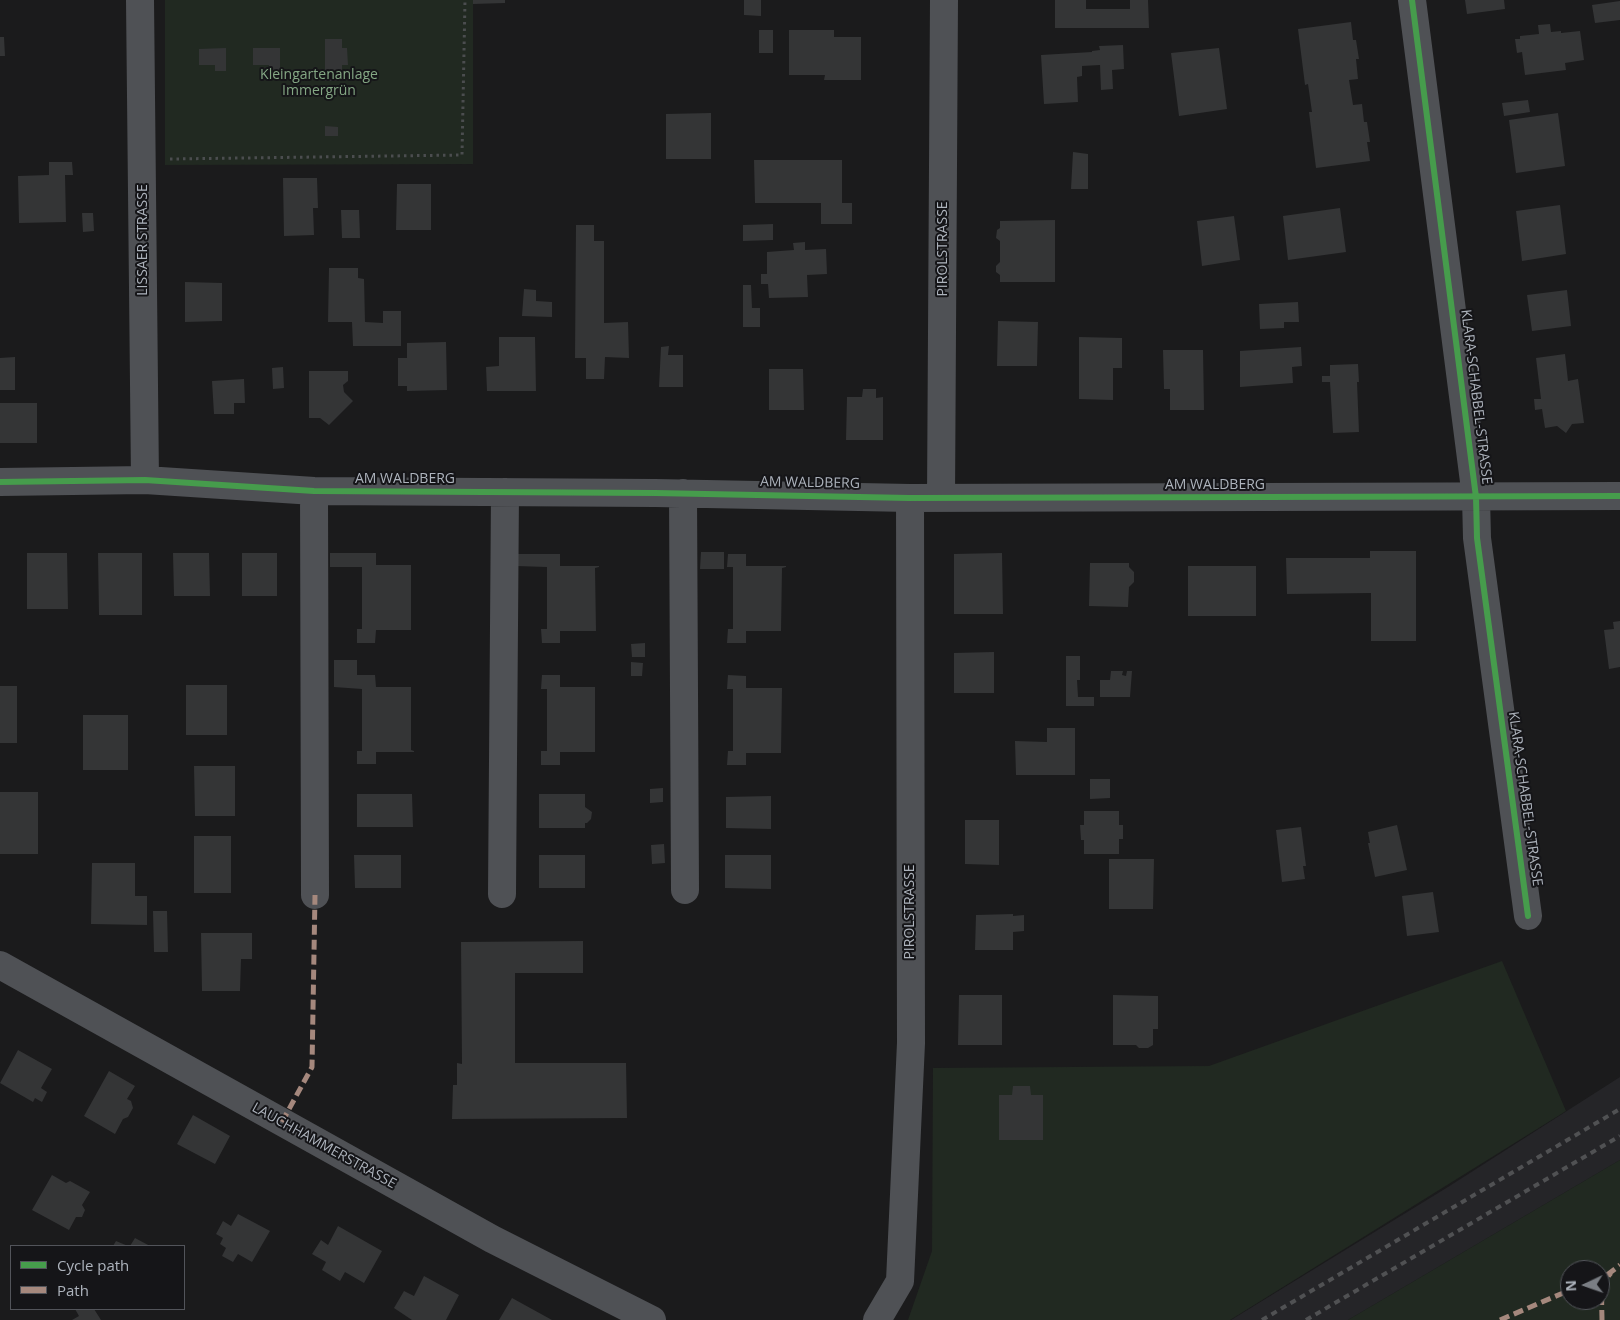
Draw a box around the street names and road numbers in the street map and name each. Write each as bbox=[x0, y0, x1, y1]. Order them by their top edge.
street label: LISSAER STRASSE bbox=[135, 184, 151, 296]
street label: PIROLSTRASSE bbox=[935, 201, 951, 297]
street label: KLARA-SCHABBEL-STRASSE bbox=[1457, 309, 1495, 485]
street label: AM WALDBERG bbox=[355, 471, 455, 487]
street label: AM WALDBERG bbox=[760, 474, 860, 492]
street label: AM WALDBERG bbox=[1165, 477, 1265, 493]
street label: KLARA-SCHABBEL-STRASSE bbox=[1504, 711, 1546, 887]
street label: PIROLSTRASSE bbox=[902, 864, 918, 960]
street label: LAUCHHAMMERSTRASSE bbox=[249, 1099, 399, 1193]

